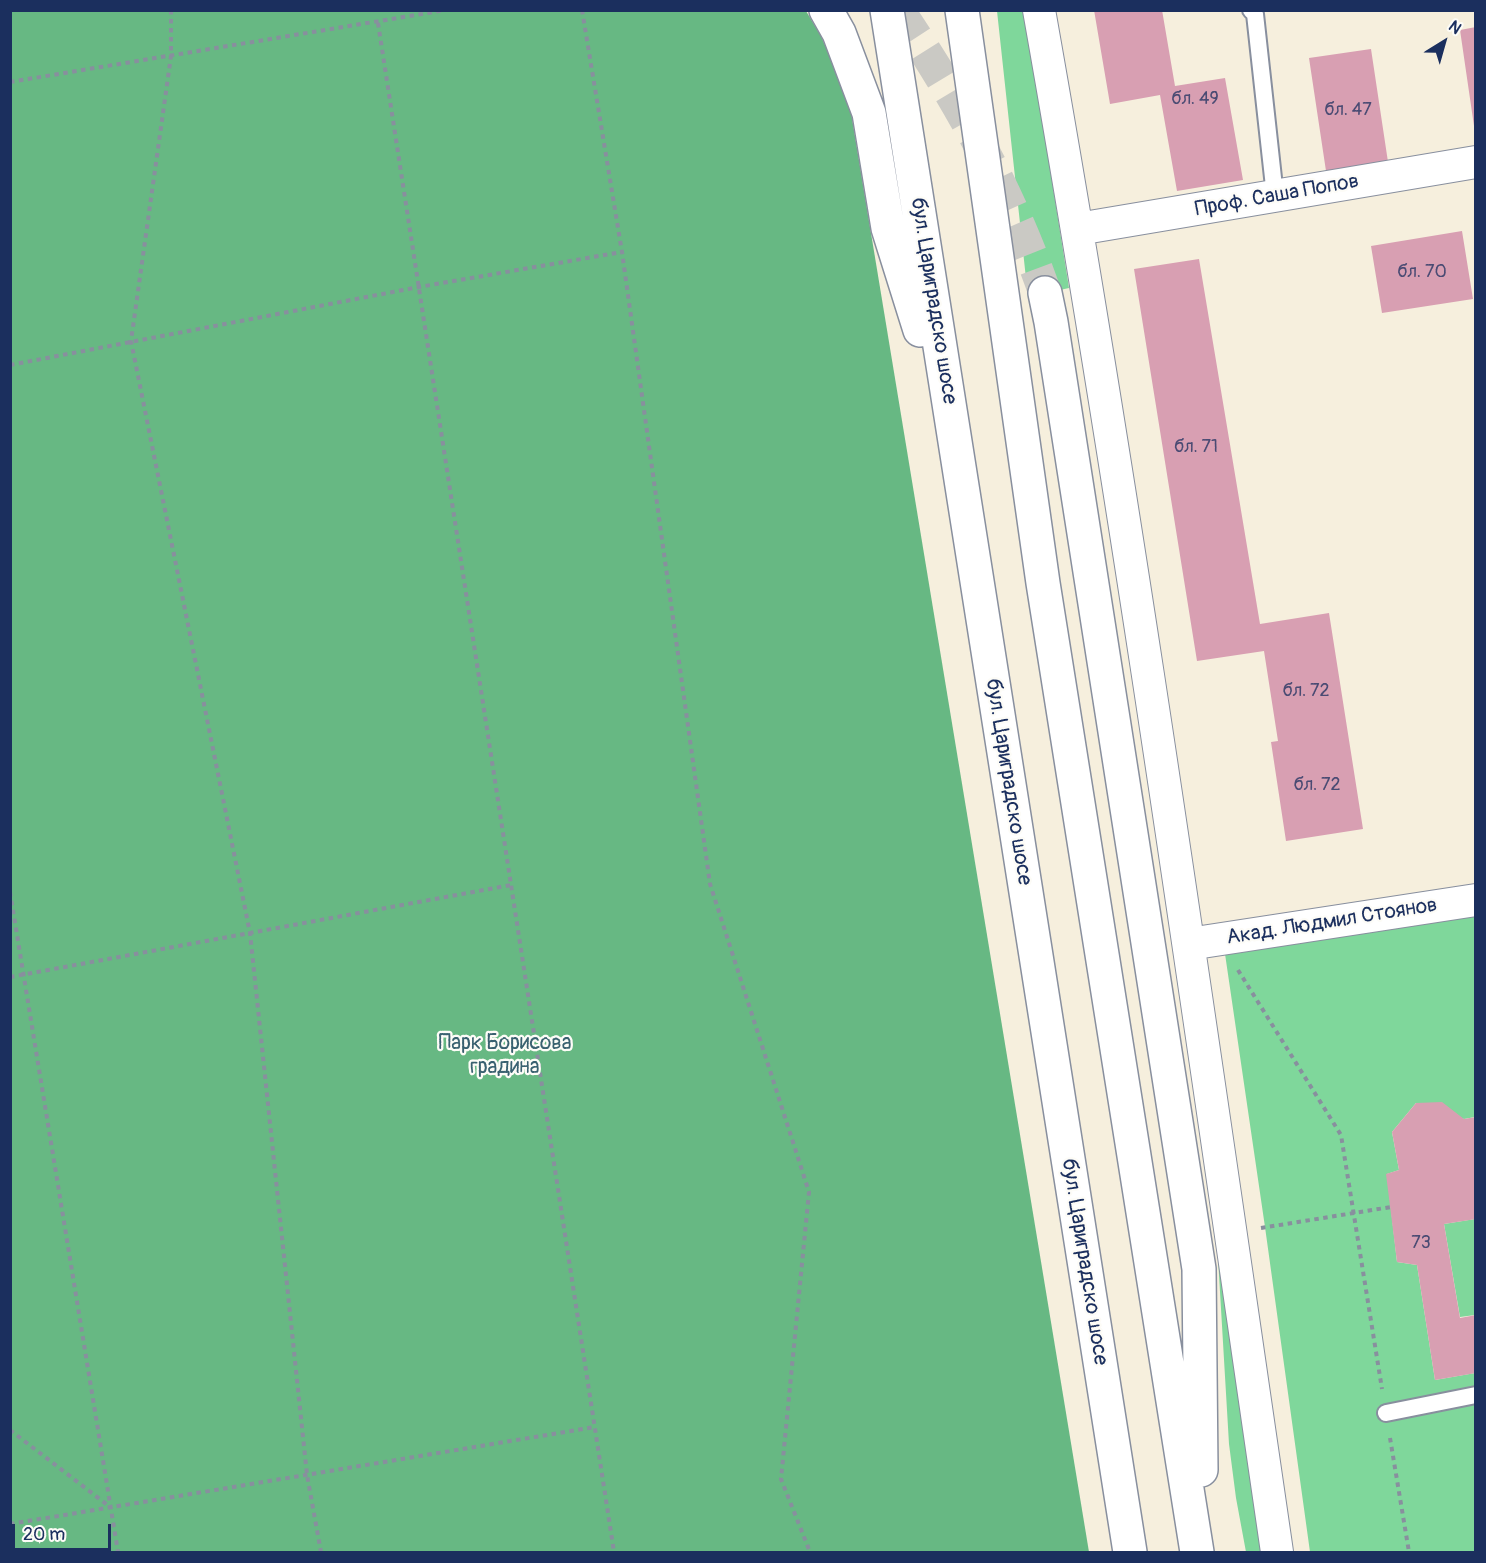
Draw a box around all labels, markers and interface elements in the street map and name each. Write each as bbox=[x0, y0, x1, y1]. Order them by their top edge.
north arrow bbox=[1414, 12, 1474, 72]
text: N bbox=[1444, 16, 1465, 39]
house number: бл. 49 bbox=[1171, 88, 1219, 110]
house number: бл. 47 bbox=[1324, 99, 1372, 121]
street label: Проф. Саша Попов bbox=[1193, 169, 1361, 223]
street label: бул. Цариградско шосе bbox=[904, 196, 962, 406]
house number: бл. 70 bbox=[1397, 261, 1447, 283]
house number: бл. 71 bbox=[1174, 436, 1218, 458]
street label: бул. Цариградско шосе bbox=[979, 677, 1037, 887]
house number: бл. 72 bbox=[1282, 680, 1330, 702]
house number: бл. 72 bbox=[1293, 774, 1341, 796]
street label: Акад. Людмил Стоянов bbox=[1225, 893, 1439, 951]
park label: Парк Борисова градина bbox=[439, 1031, 571, 1081]
street label: бул. Цариградско шосе bbox=[1055, 1157, 1113, 1367]
house number: 73 bbox=[1411, 1232, 1431, 1254]
scale bar bbox=[15, 1512, 114, 1550]
text: 20 m bbox=[23, 1523, 65, 1546]

